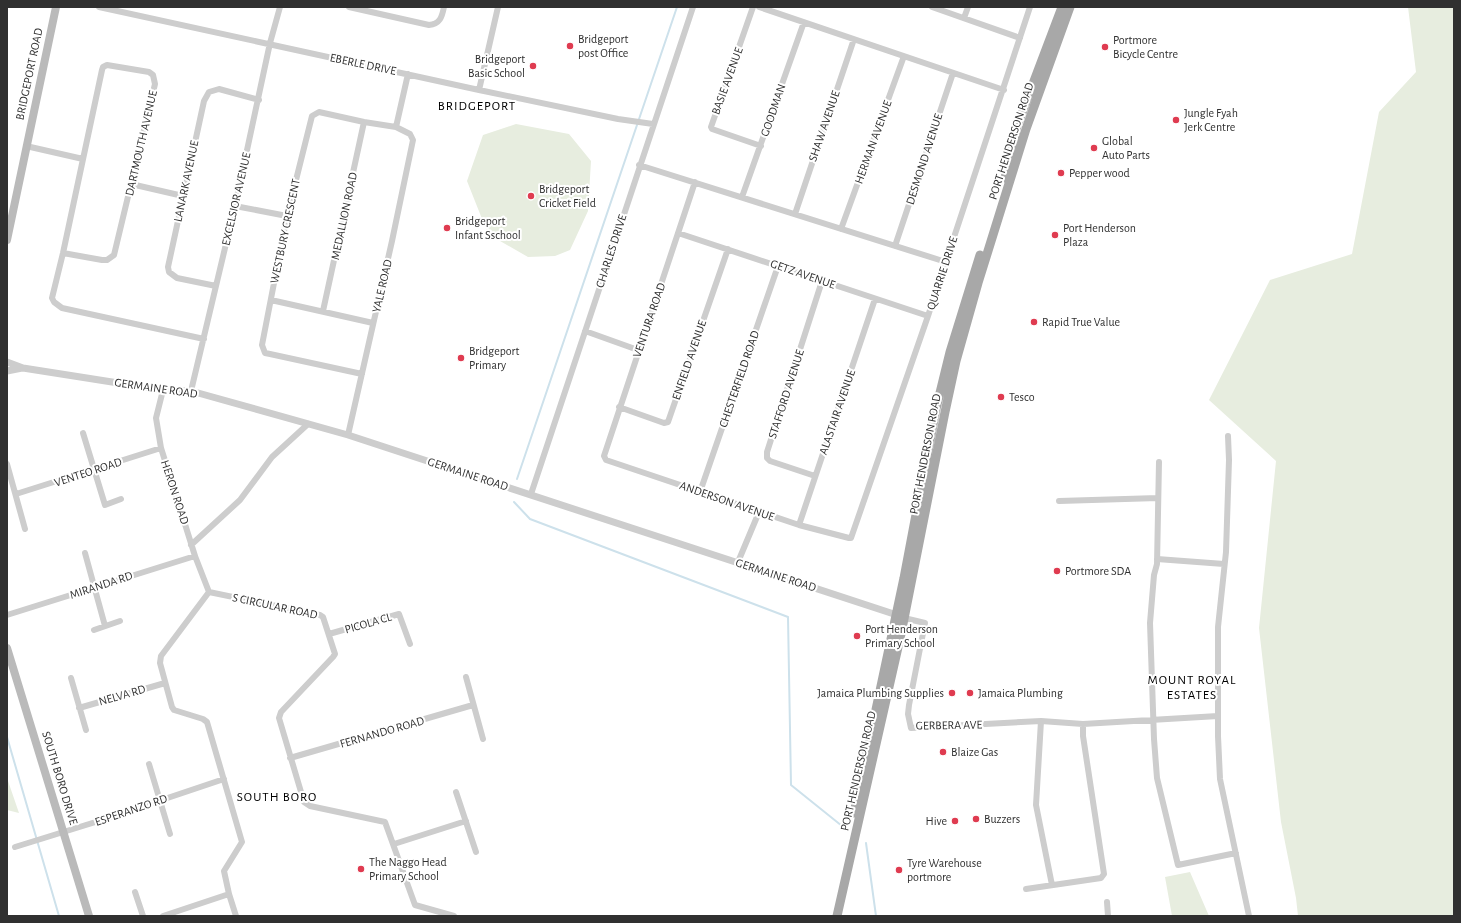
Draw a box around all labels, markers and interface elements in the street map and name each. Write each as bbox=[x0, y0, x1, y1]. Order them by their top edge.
street label: BRIDGEPORT ROAD bbox=[13, 27, 45, 121]
place label: Bridgeport post Office bbox=[578, 33, 628, 59]
place label: Portmore Bicycle Centre bbox=[1113, 34, 1178, 61]
marker: Bridgeport post Office bbox=[565, 41, 575, 51]
marker: Portmore Bicycle Centre bbox=[1100, 42, 1110, 52]
street label: BASIE AVENUE bbox=[709, 46, 745, 116]
street label: EBERLE DRIVE bbox=[329, 51, 397, 77]
place label: Bridgeport Basic School bbox=[468, 53, 525, 79]
marker: Bridgeport Basic School bbox=[528, 61, 538, 71]
street label: PORT HENDERSON ROAD bbox=[986, 81, 1036, 201]
street label: GOODMAN bbox=[758, 82, 788, 138]
street label: DARTMOUTH AVENUE bbox=[123, 89, 159, 197]
street label: SHAW AVENUE bbox=[806, 89, 842, 163]
street label: HERMAN AVENUE bbox=[852, 98, 894, 185]
district label: BRIDGEPORT bbox=[438, 100, 516, 113]
place label: Jungle Fyah Jerk Centre bbox=[1184, 107, 1238, 133]
street label: DESMOND AVENUE bbox=[904, 112, 944, 206]
marker: Jungle Fyah Jerk Centre bbox=[1171, 115, 1181, 125]
place label: Global Auto Parts bbox=[1102, 135, 1150, 161]
street label: LANARK AVENUE bbox=[172, 139, 201, 223]
marker: Global Auto Parts bbox=[1089, 143, 1099, 153]
street label: EXCELSIOR AVENUE bbox=[219, 151, 253, 247]
place label: Pepper wood bbox=[1069, 167, 1130, 179]
marker: Pepper wood bbox=[1056, 168, 1066, 178]
street label: MEDALLION ROAD bbox=[329, 171, 359, 261]
street label: WESTBURY CRESCENT bbox=[268, 177, 302, 284]
place label: Bridgeport Cricket Field bbox=[539, 183, 596, 209]
marker: Bridgeport Cricket Field bbox=[526, 191, 536, 201]
street label: CHARLES DRIVE bbox=[593, 213, 629, 289]
place label: Bridgeport Infant Sschool bbox=[455, 215, 521, 241]
place label: Port Henderson Plaza bbox=[1063, 222, 1136, 248]
marker: Bridgeport Infant Sschool bbox=[442, 223, 452, 233]
marker: Port Henderson Plaza bbox=[1050, 230, 1060, 240]
street label: QUARRIE DRIVE bbox=[925, 235, 960, 311]
street label: GETZ AVENUE bbox=[769, 257, 837, 291]
street label: YALE ROAD bbox=[370, 258, 394, 314]
street label: VENTURA ROAD bbox=[631, 281, 667, 359]
place label: Rapid True Value bbox=[1042, 316, 1120, 328]
marker: Rapid True Value bbox=[1029, 317, 1039, 327]
street label: ENFIELD AVENUE bbox=[670, 318, 708, 401]
street label: CHESTERFIELD ROAD bbox=[717, 329, 761, 429]
place label: Bridgeport Primary bbox=[469, 345, 519, 372]
street label: STAFFORD AVENUE bbox=[766, 348, 806, 440]
marker: Bridgeport Primary bbox=[456, 353, 466, 363]
street label: ALASTAIR AVENUE bbox=[817, 368, 857, 456]
street label: GERMAINE ROAD bbox=[114, 376, 199, 400]
place label: Tesco bbox=[1009, 391, 1035, 403]
marker: Tesco bbox=[996, 392, 1006, 402]
street label: PORT HENDERSON ROAD bbox=[907, 393, 943, 515]
street label: VENTEO ROAD bbox=[53, 455, 124, 489]
street label: GERMAINE ROAD bbox=[426, 455, 510, 493]
street label: HERON ROAD bbox=[159, 458, 191, 526]
street label: ANDERSON AVENUE bbox=[678, 479, 776, 523]
street label: GERMAINE ROAD bbox=[734, 556, 818, 594]
place label: Portmore SDA bbox=[1065, 565, 1131, 577]
marker: Portmore SDA bbox=[1052, 566, 1062, 576]
street label: MIRANDA RD bbox=[68, 569, 134, 601]
street label: S CIRCULAR ROAD bbox=[231, 591, 319, 621]
street label: PICOLA CL bbox=[343, 611, 393, 635]
place label: Port Henderson Primary School bbox=[865, 623, 938, 650]
marker: Port Henderson Primary School bbox=[852, 631, 862, 641]
district label: MOUNT ROYAL ESTATES bbox=[1148, 674, 1236, 702]
street label: NELVA RD bbox=[97, 683, 147, 707]
place label: Jamaica Plumbing Supplies bbox=[817, 687, 944, 699]
place label: Jamaica Plumbing bbox=[978, 687, 1063, 699]
marker: Jamaica Plumbing Supplies bbox=[947, 688, 957, 698]
marker: Jamaica Plumbing bbox=[965, 688, 975, 698]
street label: PORT HENDERSON ROAD bbox=[838, 710, 878, 832]
street label: FERNANDO ROAD bbox=[339, 714, 426, 750]
street label: GERBERA AVE bbox=[916, 718, 983, 732]
street label: SOUTH BORO DRIVE bbox=[40, 730, 80, 826]
place label: Blaize Gas bbox=[951, 746, 998, 758]
marker: Blaize Gas bbox=[938, 747, 948, 757]
district label: SOUTH BORO bbox=[237, 791, 317, 804]
street label: ESPERANZO RD bbox=[93, 792, 169, 828]
place label: Buzzers bbox=[984, 813, 1020, 825]
marker: Buzzers bbox=[971, 814, 981, 824]
place label: Hive bbox=[925, 815, 947, 827]
marker: Hive bbox=[950, 816, 960, 826]
place label: The Naggo Head Primary School bbox=[369, 856, 447, 883]
place label: Tyre Warehouse portmore bbox=[907, 857, 982, 883]
marker: The Naggo Head Primary School bbox=[356, 864, 366, 874]
marker: Tyre Warehouse portmore bbox=[894, 865, 904, 875]

